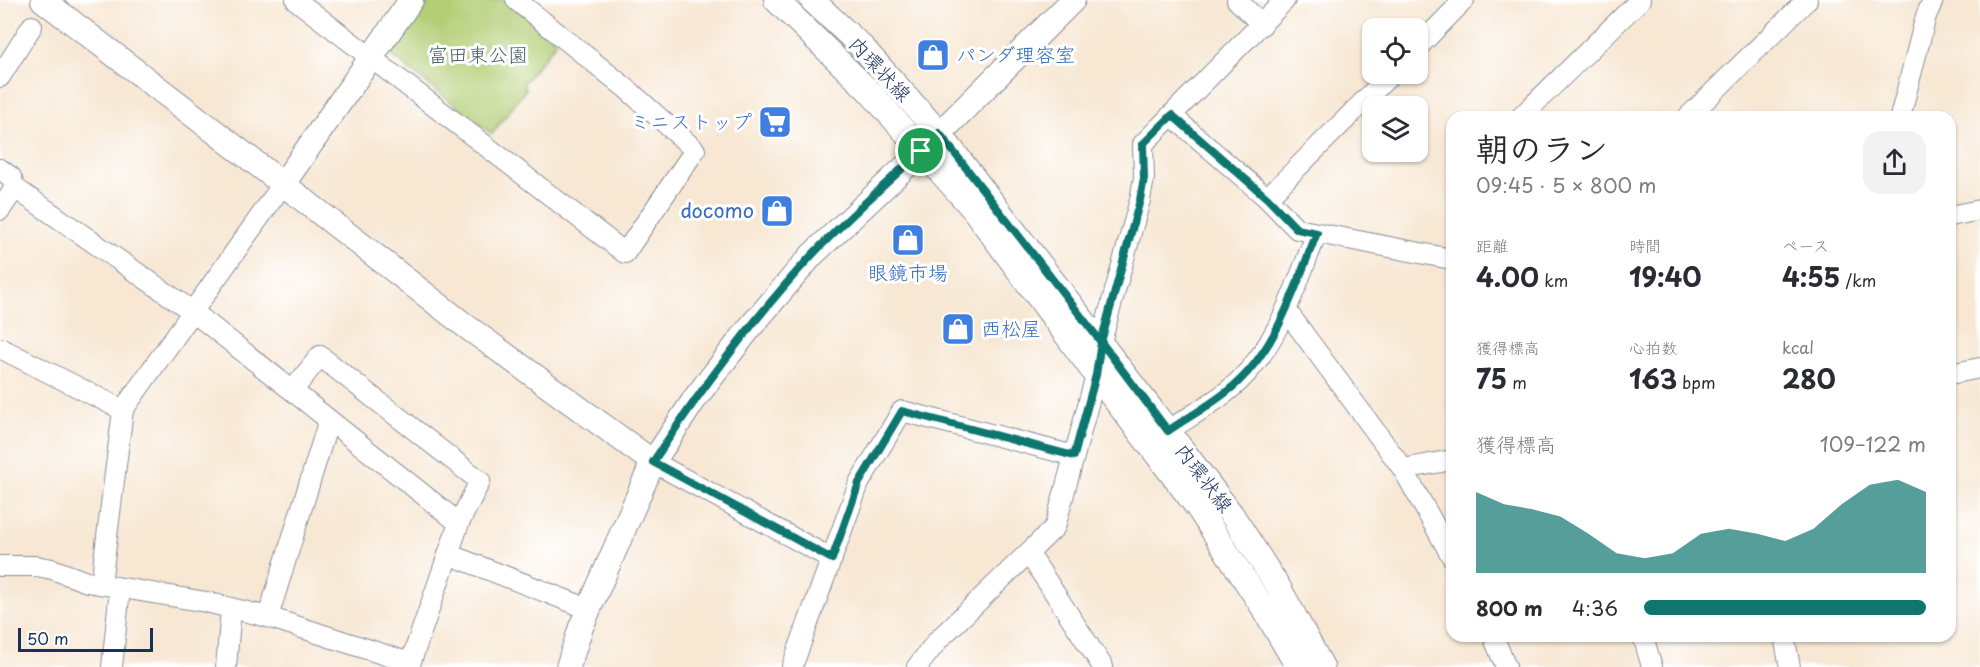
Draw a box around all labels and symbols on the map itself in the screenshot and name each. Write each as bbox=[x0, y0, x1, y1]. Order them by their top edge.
street label: 内環状線 bbox=[842, 29, 919, 108]
shop icon: パンダ理容室 bbox=[915, 37, 951, 73]
park label: 富田東公園 bbox=[428, 39, 528, 69]
place label: パンダ理容室 bbox=[956, 39, 1075, 69]
supermarket icon: ミニストップ bbox=[757, 104, 793, 140]
place label: ミニストップ bbox=[630, 106, 752, 136]
pin bbox=[895, 125, 946, 176]
shop icon: docomo bbox=[759, 193, 795, 229]
place label: docomo bbox=[680, 195, 754, 225]
shop icon: 眼鏡市場 bbox=[890, 222, 926, 258]
place label: 眼鏡市場 bbox=[868, 257, 948, 287]
shop icon: 西松屋 bbox=[940, 311, 976, 347]
place label: 西松屋 bbox=[981, 313, 1041, 343]
street label: 内環状線 bbox=[1169, 436, 1241, 518]
scale bar bbox=[18, 625, 153, 652]

